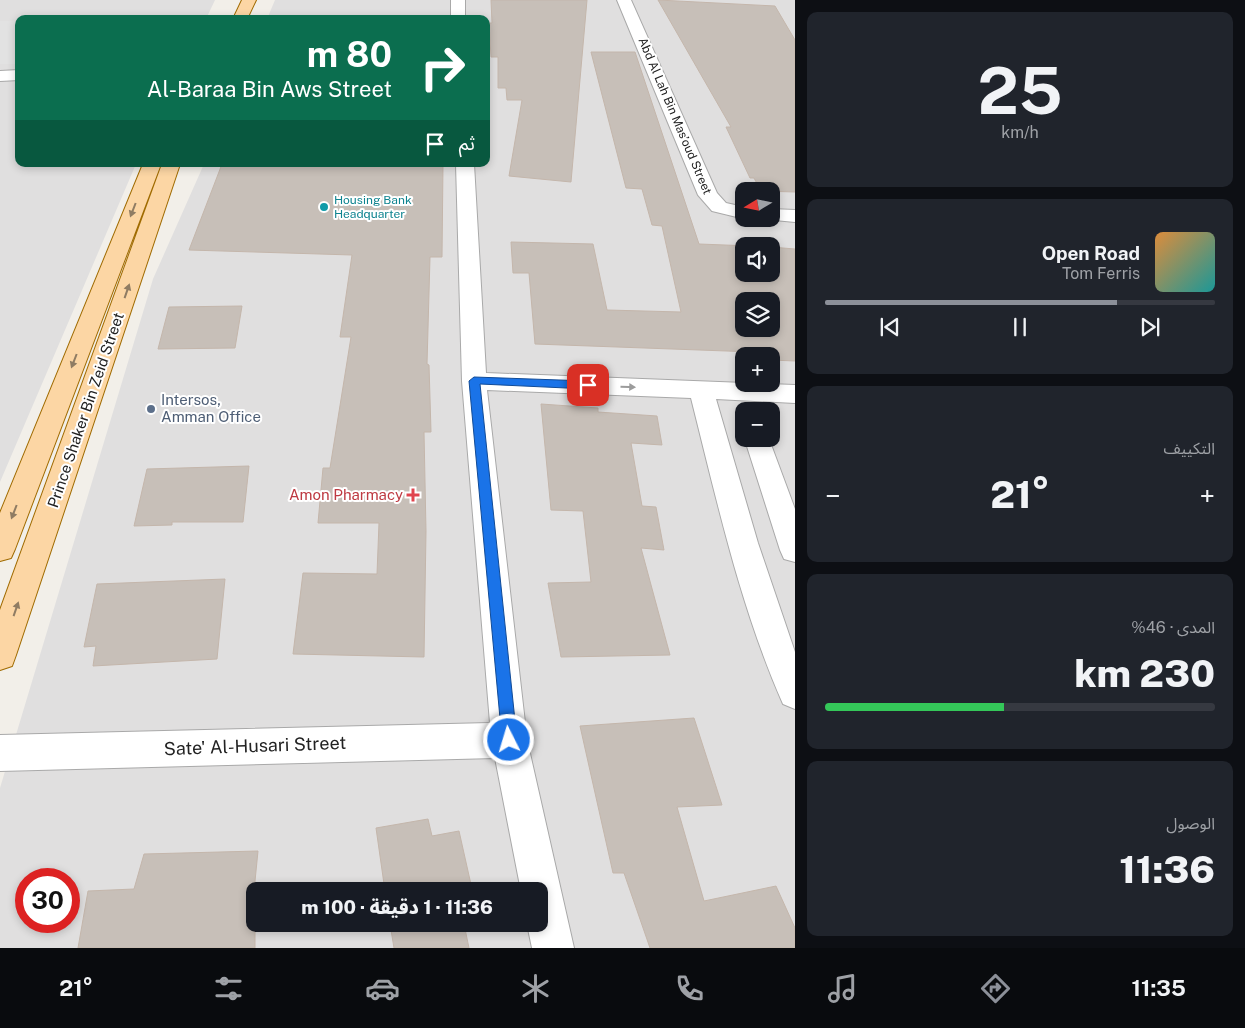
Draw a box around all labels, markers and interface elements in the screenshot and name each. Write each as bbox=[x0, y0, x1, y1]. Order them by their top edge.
text: 80 m bbox=[307, 34, 392, 75]
icon: right bbox=[410, 35, 475, 100]
street label: Abd Al Lah Bin Mas’oud Street bbox=[636, 35, 715, 197]
text: 25 bbox=[977, 52, 1063, 129]
text: Al-Baraa Bin Aws Street bbox=[147, 76, 392, 102]
text: km/h bbox=[1001, 123, 1039, 142]
icon: arrive bbox=[421, 130, 449, 158]
text: ثم bbox=[459, 132, 475, 154]
north arrow bbox=[735, 182, 780, 228]
map controls bbox=[735, 182, 780, 447]
place label: Housing Bank Headquarter bbox=[334, 193, 412, 221]
marker: Housing Bank Headquarter bbox=[318, 201, 330, 213]
one-way arrow bbox=[129, 203, 137, 217]
button: sound bbox=[735, 237, 780, 282]
text: Open Road bbox=[1042, 242, 1140, 264]
text: Tom Ferris bbox=[1062, 264, 1140, 283]
one-way arrow bbox=[124, 283, 131, 298]
button: layers bbox=[735, 292, 780, 337]
street label: Prince Shaker Bin Zeid Street bbox=[44, 310, 127, 510]
icon: previous bbox=[876, 313, 904, 341]
icon: pause bbox=[1006, 313, 1034, 341]
icon: next bbox=[1136, 313, 1164, 341]
button: + bbox=[735, 347, 780, 392]
one-way arrow bbox=[70, 354, 78, 369]
pin bbox=[567, 364, 609, 406]
icon: arrive bbox=[574, 371, 602, 399]
one-way arrow bbox=[620, 383, 636, 391]
place label: Intersos, Amman Office bbox=[161, 391, 261, 425]
button: − bbox=[735, 402, 780, 447]
marker: Intersos, Amman Office bbox=[145, 403, 157, 415]
text: التكييف bbox=[1163, 439, 1215, 458]
text: 21° bbox=[990, 472, 1050, 517]
text: − bbox=[825, 479, 841, 512]
text: + bbox=[1199, 479, 1215, 512]
place label: Amon Pharmacy bbox=[289, 486, 403, 503]
marker: Amon Pharmacy bbox=[407, 489, 419, 501]
one-way arrow bbox=[10, 505, 18, 519]
one-way arrow bbox=[13, 602, 20, 617]
text: المدى · 46% bbox=[1131, 618, 1215, 637]
text: 230 km bbox=[1074, 651, 1215, 696]
position arrow bbox=[482, 713, 534, 765]
street label: Sate' Al-Husari Street bbox=[163, 732, 347, 759]
text: الوصول bbox=[1166, 814, 1215, 833]
text: 11:36 bbox=[1119, 847, 1215, 892]
speed limit sign: 30 bbox=[15, 868, 80, 933]
text: 11:36 · 1 دقيقة · 100 m bbox=[301, 896, 493, 918]
icon: filters bbox=[211, 971, 246, 1006]
icon: car bbox=[365, 971, 400, 1006]
icon: climate bbox=[518, 971, 553, 1006]
icon: phone bbox=[672, 971, 707, 1006]
icon: music bbox=[825, 971, 860, 1006]
icon: directions bbox=[978, 971, 1013, 1006]
text: 21° bbox=[59, 975, 93, 1001]
text: 11:35 bbox=[1132, 975, 1186, 1001]

